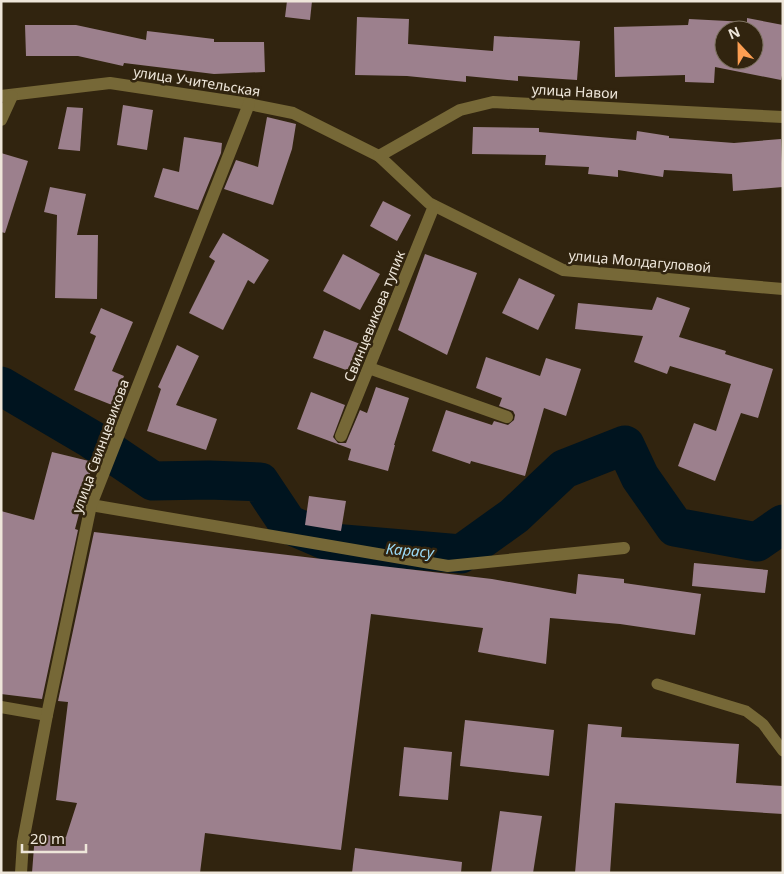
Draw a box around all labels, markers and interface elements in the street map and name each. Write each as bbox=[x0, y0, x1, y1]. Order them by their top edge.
north arrow bbox=[714, 20, 764, 70]
text: N bbox=[725, 22, 743, 43]
street label: улица Учительская bbox=[132, 62, 262, 100]
street label: улица Навои bbox=[531, 79, 619, 103]
street label: улица Молдагуловой bbox=[568, 245, 712, 277]
street label: Свинцевикова тупик bbox=[339, 247, 409, 384]
street label: улица Свинцевикова bbox=[67, 376, 133, 516]
water label: Карасу bbox=[385, 538, 436, 562]
scale bar bbox=[22, 822, 86, 854]
text: 20 m bbox=[30, 828, 65, 848]

